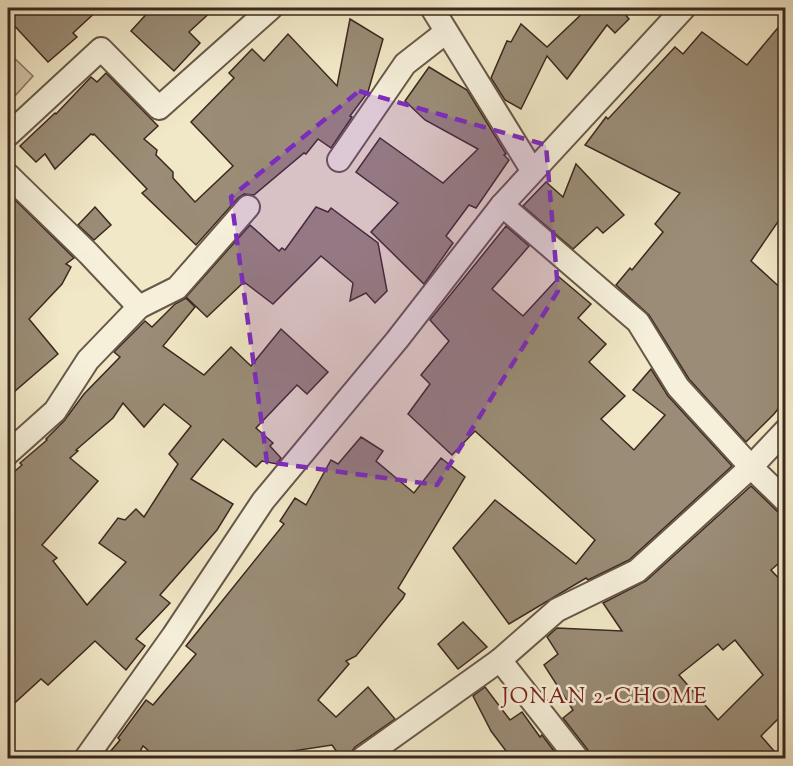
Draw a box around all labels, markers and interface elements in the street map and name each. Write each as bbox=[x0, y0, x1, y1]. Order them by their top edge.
district label: JONAN 2-CHOME bbox=[501, 682, 708, 714]

